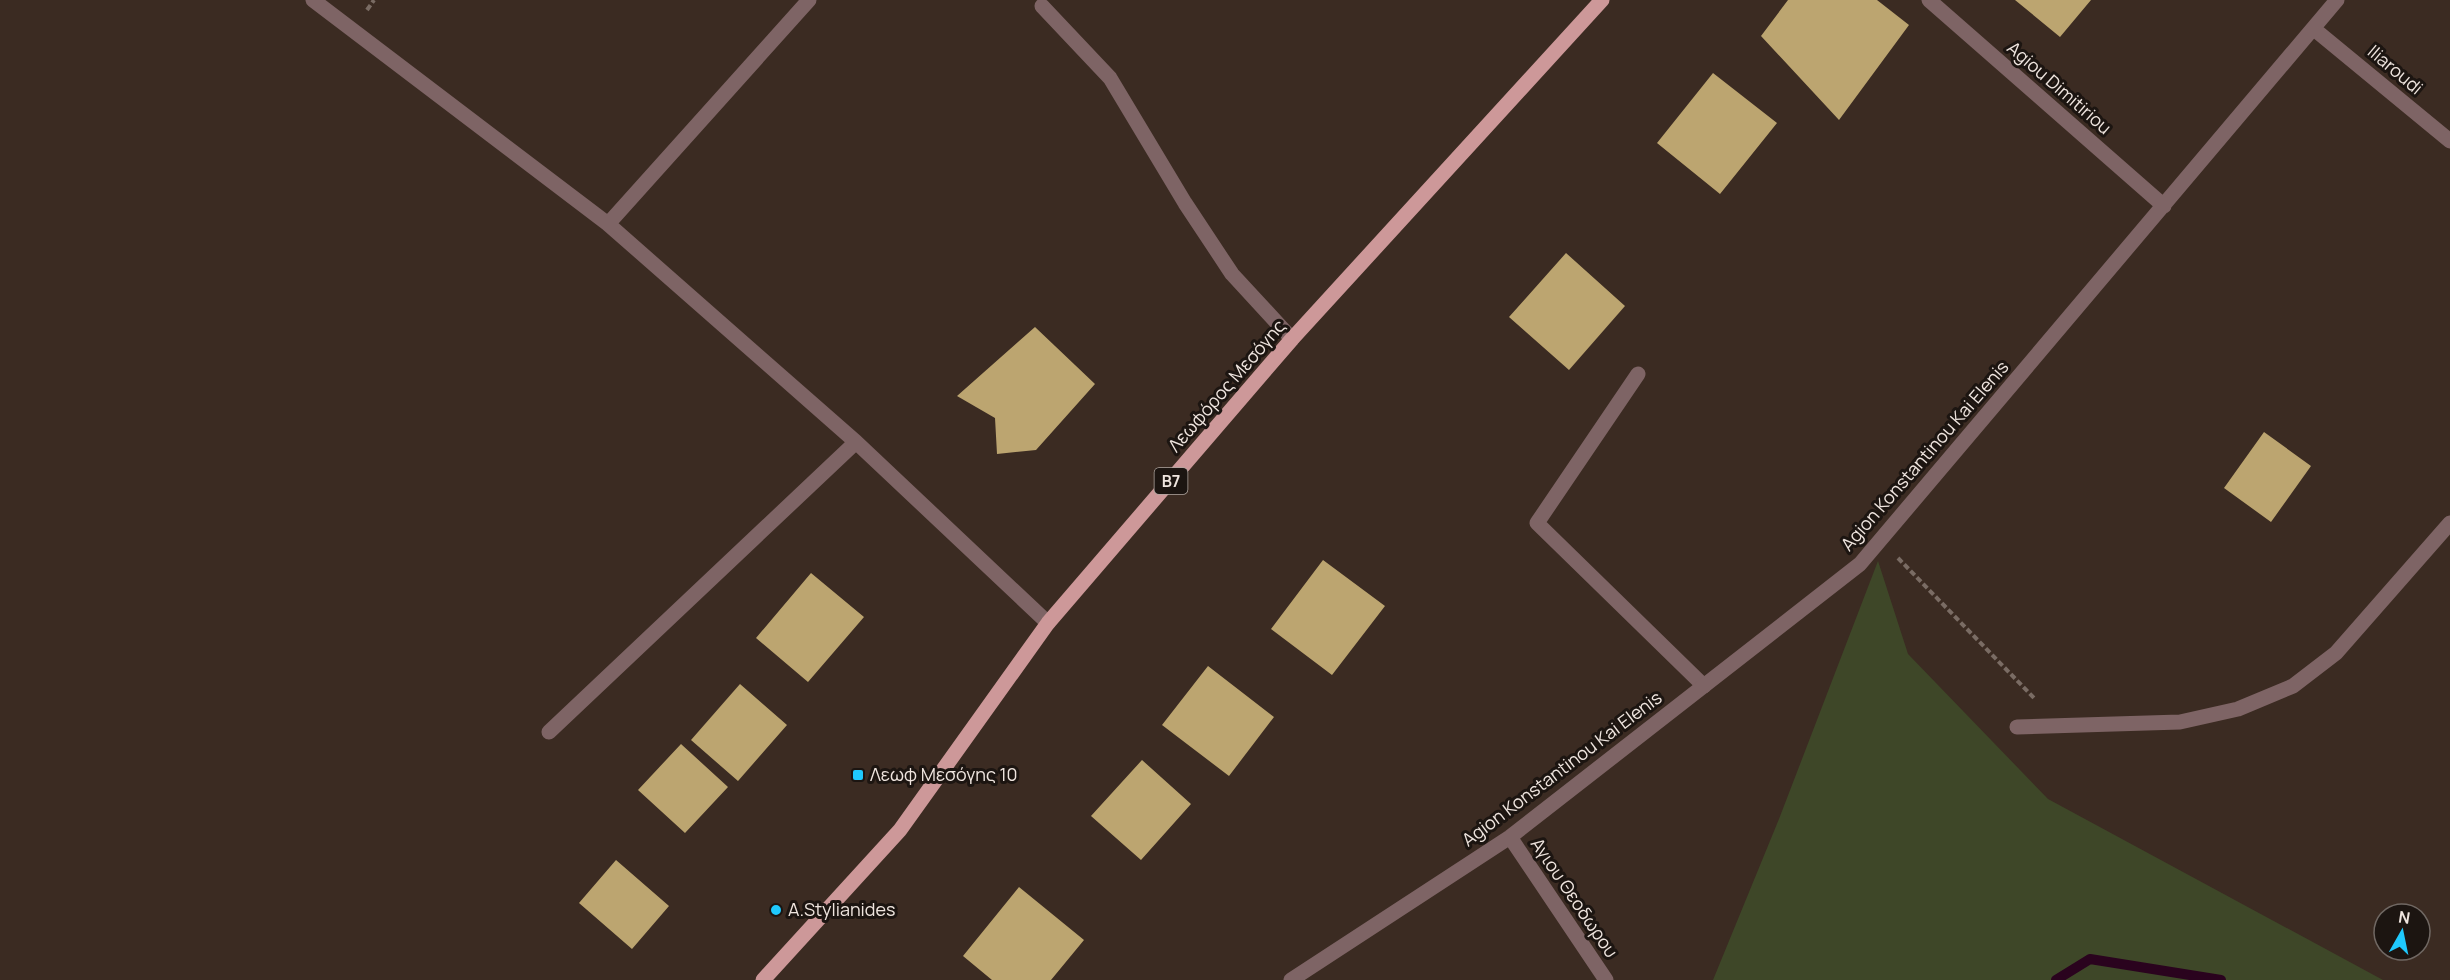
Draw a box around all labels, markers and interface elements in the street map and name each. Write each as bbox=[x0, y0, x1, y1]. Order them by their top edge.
street label: Agiou Dimitiriou bbox=[2003, 35, 2117, 139]
street label: Iliaroudi bbox=[2363, 39, 2428, 99]
street label: Λεωφόρος Μεσόγης bbox=[1162, 314, 1290, 457]
street label: Agion Konstantinou Kai Elenis bbox=[1835, 355, 2013, 555]
road number: B7 bbox=[1154, 468, 1188, 494]
street label: Agion Konstantinou Kai Elenis bbox=[1457, 685, 1666, 851]
place label: Λεωφ Μεσόγης 10 bbox=[870, 762, 1018, 786]
marker: Λεωφ Μεσόγης 10 bbox=[851, 768, 865, 782]
street label: Αγιου Θεοδωρου bbox=[1526, 833, 1624, 962]
place label: A.Stylianides bbox=[788, 897, 895, 921]
north arrow bbox=[2372, 902, 2432, 962]
marker: A.Stylianides bbox=[769, 903, 783, 917]
text: N bbox=[2397, 905, 2412, 929]

